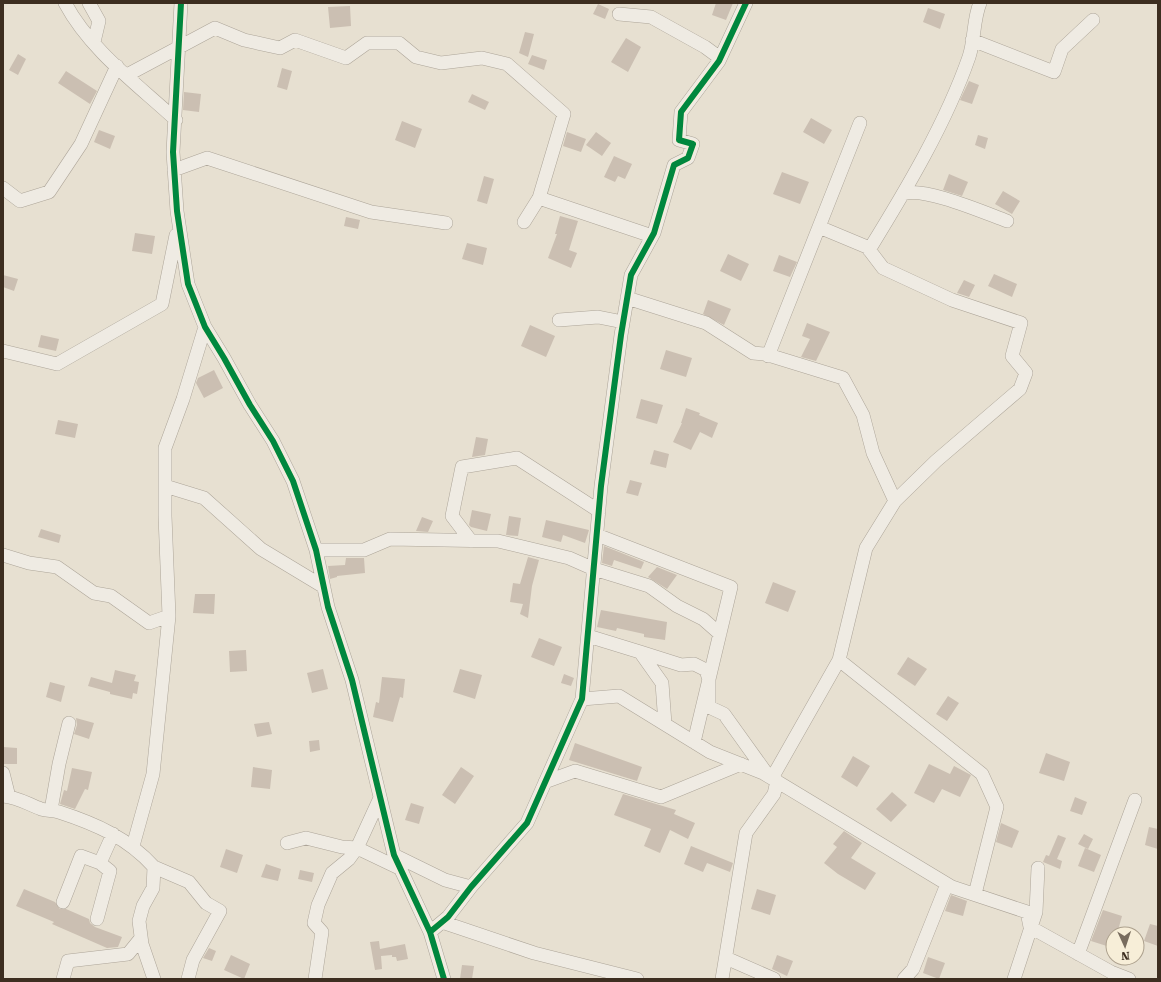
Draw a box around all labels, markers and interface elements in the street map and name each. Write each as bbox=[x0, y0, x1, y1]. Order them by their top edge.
north arrow bbox=[1105, 926, 1145, 966]
text: N bbox=[1120, 949, 1130, 962]

